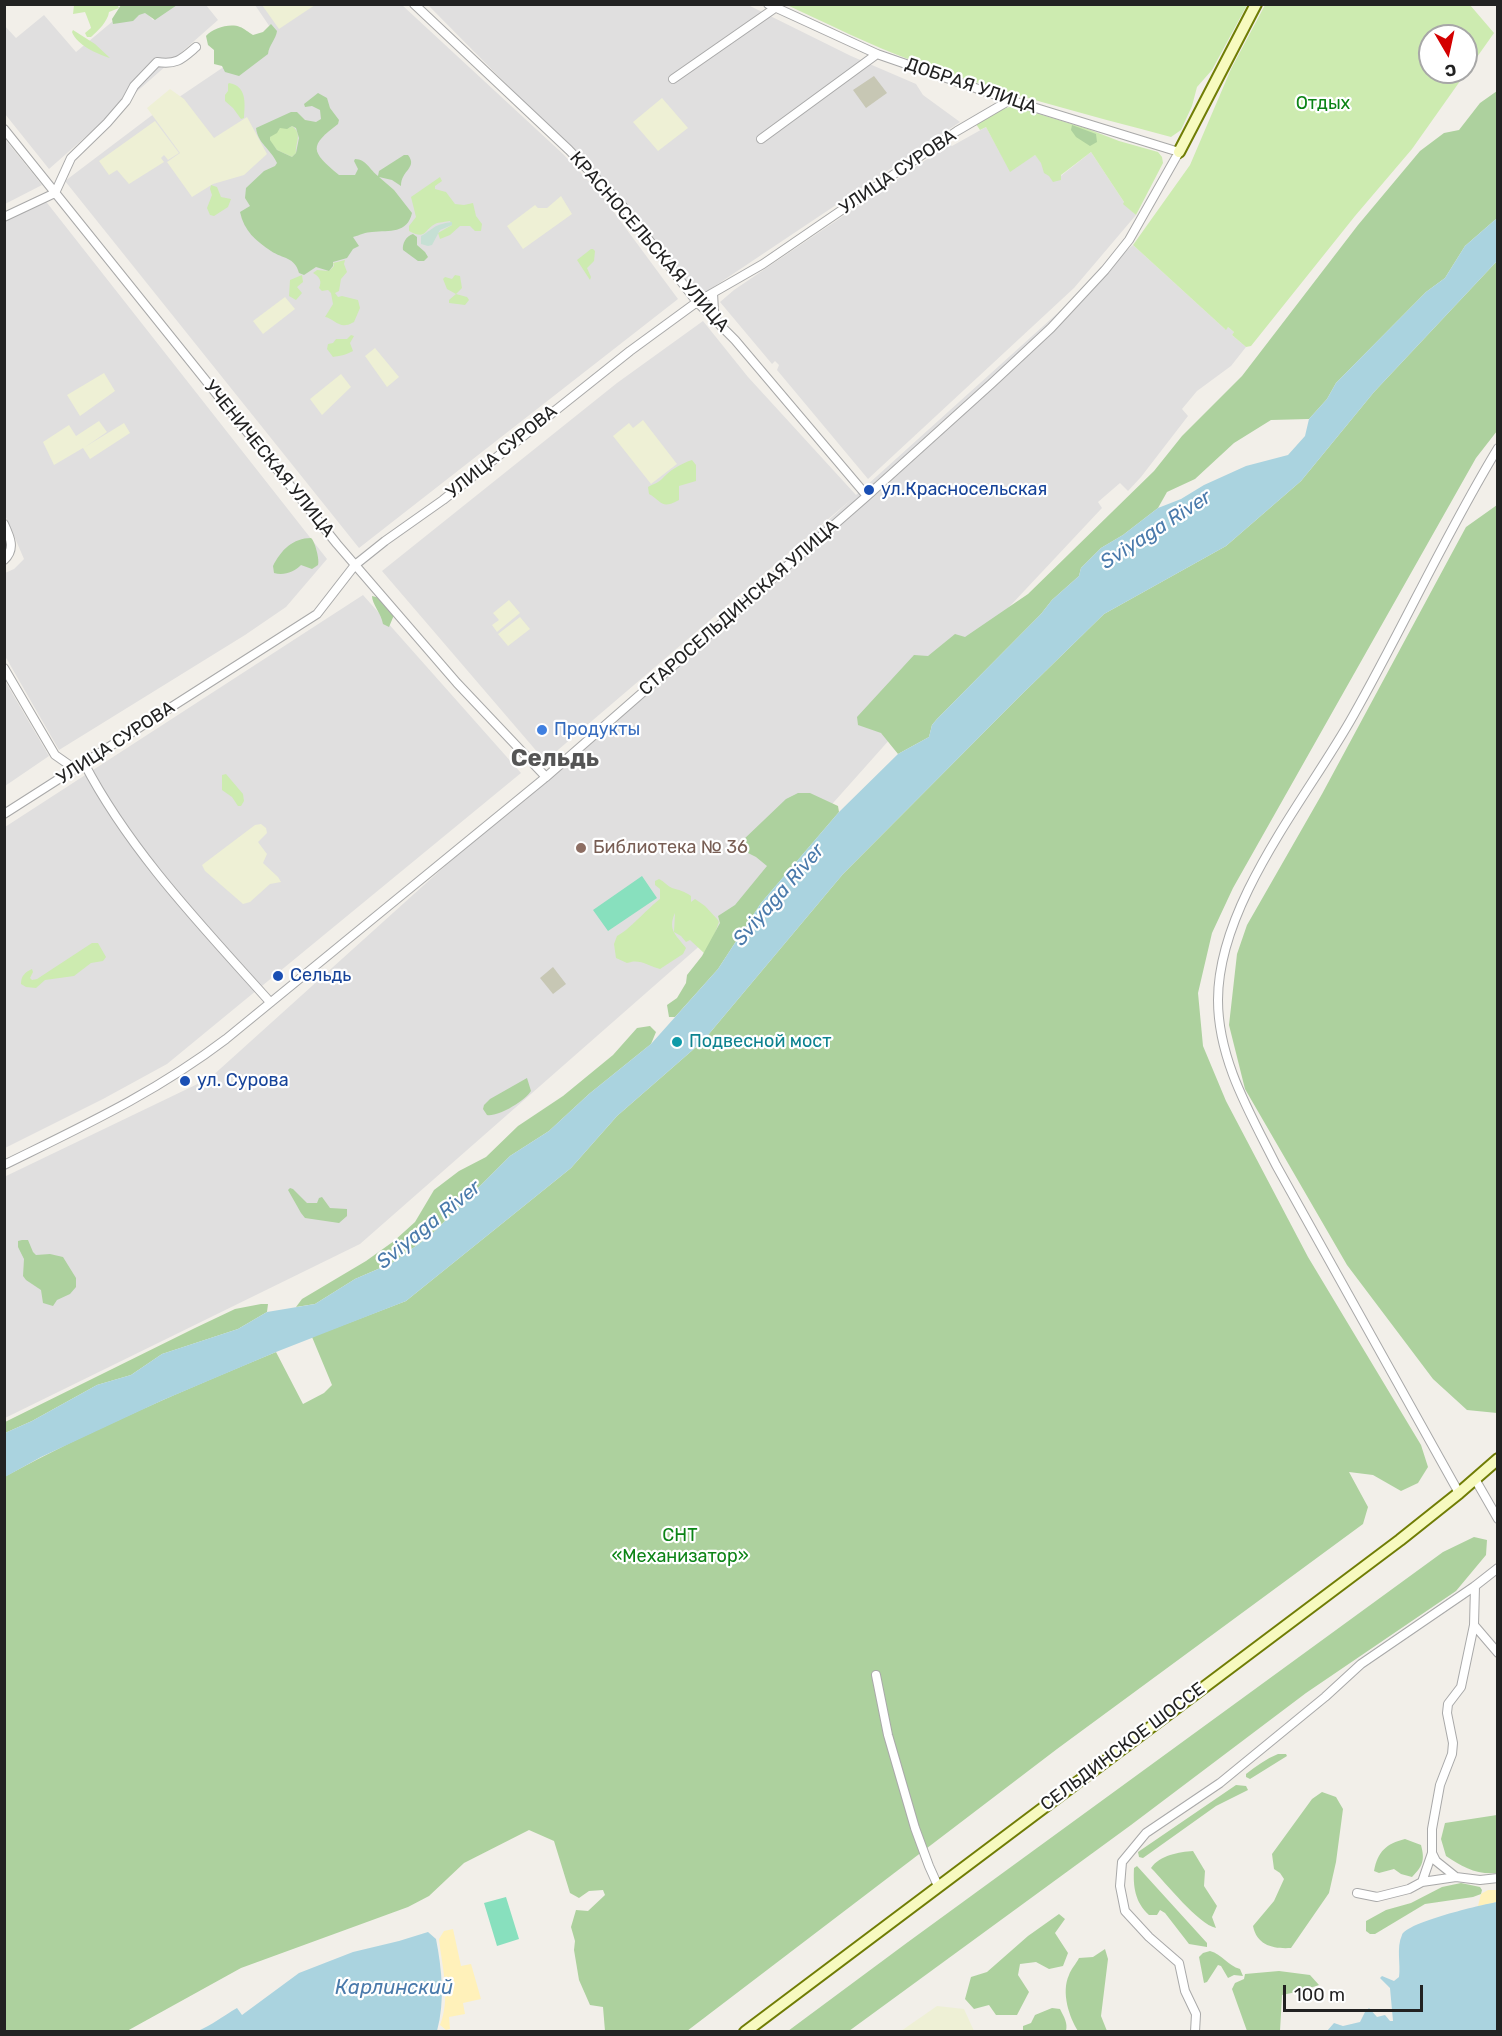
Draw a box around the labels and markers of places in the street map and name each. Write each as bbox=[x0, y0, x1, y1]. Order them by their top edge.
place label: ул.Красносельская bbox=[881, 479, 1047, 501]
marker: ул.Красносельская bbox=[862, 483, 876, 497]
place label: Продукты bbox=[554, 719, 640, 741]
marker: Продукты bbox=[535, 723, 549, 737]
place label: Библиотека № 36 bbox=[593, 837, 748, 859]
marker: Библиотека № 36 bbox=[574, 841, 588, 855]
place label: Сельдь bbox=[290, 965, 351, 987]
marker: Сельдь bbox=[271, 969, 285, 983]
place label: Подвесной мост bbox=[689, 1031, 832, 1053]
marker: Подвесной мост bbox=[670, 1035, 684, 1049]
place label: ул. Сурова bbox=[197, 1070, 289, 1092]
marker: ул. Сурова bbox=[178, 1074, 192, 1088]

